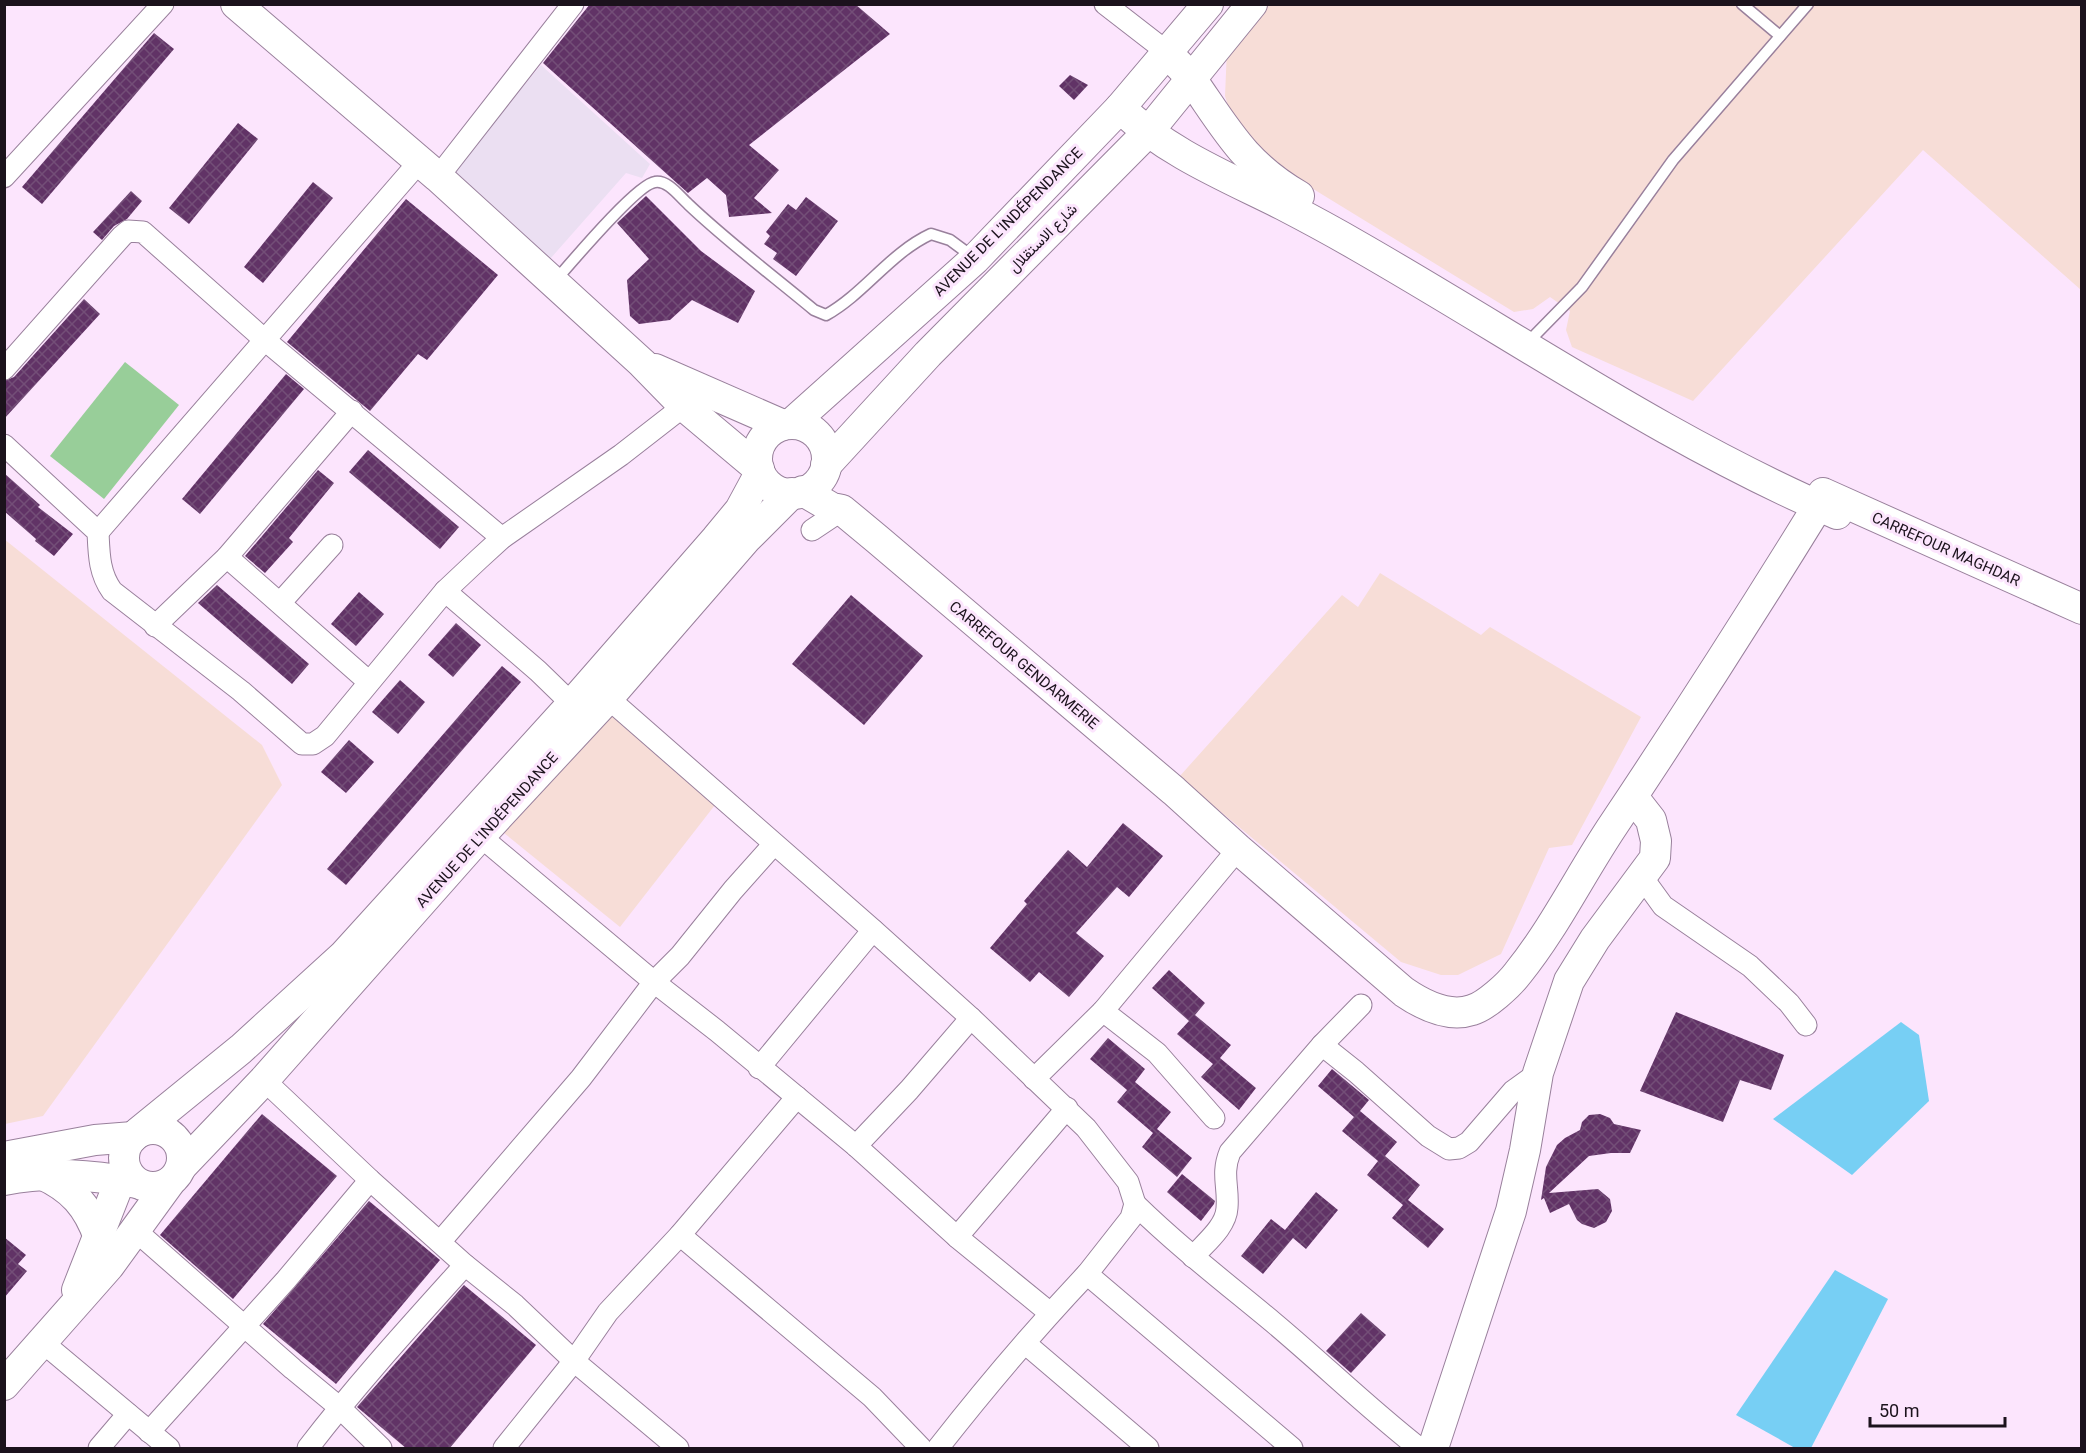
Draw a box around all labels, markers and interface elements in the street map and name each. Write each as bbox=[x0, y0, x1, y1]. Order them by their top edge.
street label: AVENUE DE L'INDÉPENDANCE bbox=[930, 144, 1086, 300]
street label: شارع الاستقلال bbox=[1005, 200, 1083, 277]
street label: CARREFOUR MAGHDAR bbox=[1869, 508, 2023, 590]
street label: CARREFOUR GENDARMERIE bbox=[946, 597, 1103, 733]
street label: AVENUE DE L'INDÉPENDANCE bbox=[412, 748, 562, 911]
scale bar bbox=[1870, 1390, 2005, 1428]
text: 50 m bbox=[1879, 1400, 1919, 1421]

